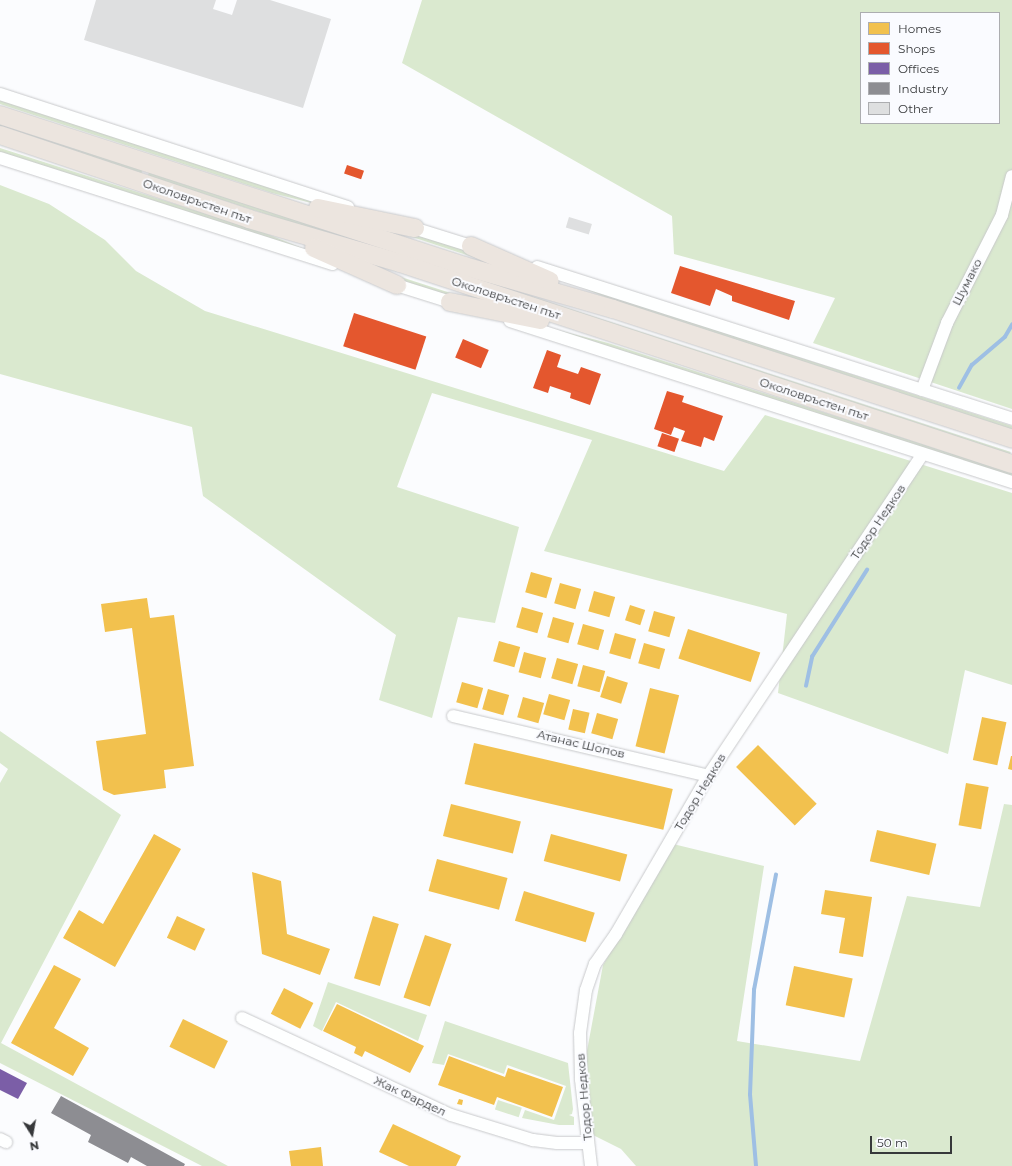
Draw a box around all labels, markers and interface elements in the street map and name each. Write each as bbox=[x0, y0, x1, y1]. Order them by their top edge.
legend bbox=[860, 12, 1000, 124]
text: Homes bbox=[898, 21, 941, 36]
text: Shops bbox=[898, 41, 935, 56]
text: Offices bbox=[898, 61, 939, 76]
text: Industry bbox=[898, 81, 948, 96]
text: Other bbox=[898, 101, 933, 116]
street label: Околовръстен път bbox=[141, 176, 253, 226]
street label: Шумако bbox=[949, 256, 985, 308]
street label: Околовръстен път bbox=[450, 274, 562, 322]
street label: Околовръстен път bbox=[758, 375, 870, 423]
street label: Тодор Недков bbox=[848, 482, 908, 562]
street label: Атанас Шопов bbox=[536, 727, 626, 761]
street label: Тодор Недков bbox=[671, 751, 729, 833]
street label: Тодор Недков bbox=[573, 1053, 595, 1141]
street label: Жак Фардел bbox=[372, 1073, 448, 1119]
north arrow bbox=[12, 1114, 52, 1154]
scale bar bbox=[872, 1128, 954, 1154]
text: 50 m bbox=[877, 1135, 908, 1150]
text: N bbox=[29, 1138, 40, 1153]

